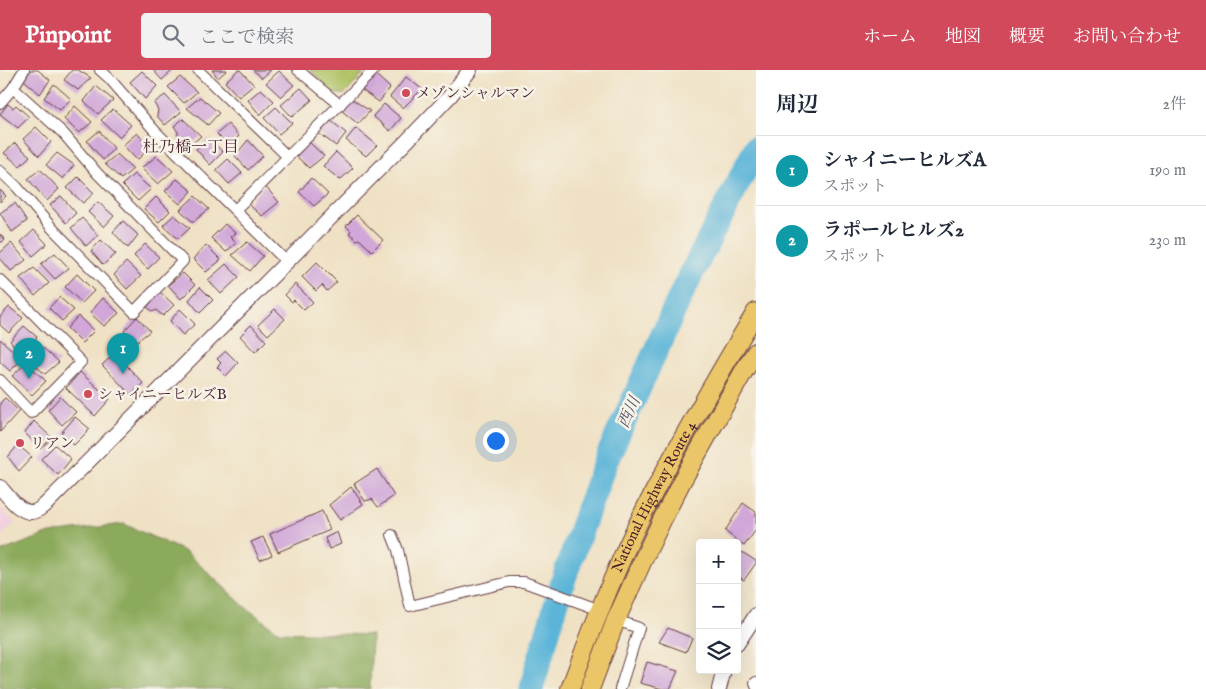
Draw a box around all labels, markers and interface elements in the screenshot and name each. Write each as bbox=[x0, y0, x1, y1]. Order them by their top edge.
search box bbox=[141, 13, 491, 58]
text: Pinpoint bbox=[25, 20, 111, 51]
icon: search bbox=[159, 21, 187, 49]
text: ここで検索 bbox=[199, 26, 294, 50]
text: ホーム bbox=[863, 26, 917, 49]
text: 地図 bbox=[945, 26, 981, 49]
text: 概要 bbox=[1009, 26, 1045, 49]
text: お問い合わせ bbox=[1073, 26, 1181, 49]
place label: メゾンシャルマン bbox=[416, 84, 535, 103]
marker: メゾンシャルマン bbox=[400, 87, 412, 99]
text: 周辺 bbox=[776, 92, 818, 119]
text: 2件 bbox=[1162, 95, 1186, 115]
district label: 杜乃橋一丁目 bbox=[143, 138, 239, 158]
text: シャイニーヒルズA bbox=[823, 149, 986, 173]
text: 1 bbox=[789, 161, 795, 181]
text: 190 m bbox=[1149, 161, 1186, 181]
text: スポット bbox=[823, 177, 887, 197]
text: ラポールヒルズ2 bbox=[823, 219, 964, 243]
text: 2 bbox=[788, 231, 796, 251]
text: 230 m bbox=[1149, 231, 1186, 251]
text: スポット bbox=[823, 247, 887, 267]
pin: 1 bbox=[107, 333, 139, 374]
pin: 2 bbox=[13, 338, 45, 379]
place label: シャイニーヒルズB bbox=[98, 385, 227, 404]
marker: シャイニーヒルズB bbox=[82, 388, 94, 400]
water label: 西川 bbox=[614, 392, 646, 432]
street label: National Highway Route 4 bbox=[608, 417, 701, 575]
your location bbox=[483, 428, 509, 454]
place label: リアン bbox=[30, 434, 74, 453]
marker: リアン bbox=[14, 437, 26, 449]
map controls bbox=[696, 539, 741, 674]
button: + bbox=[696, 539, 741, 584]
button: − bbox=[696, 584, 741, 629]
button: layers bbox=[696, 629, 741, 674]

